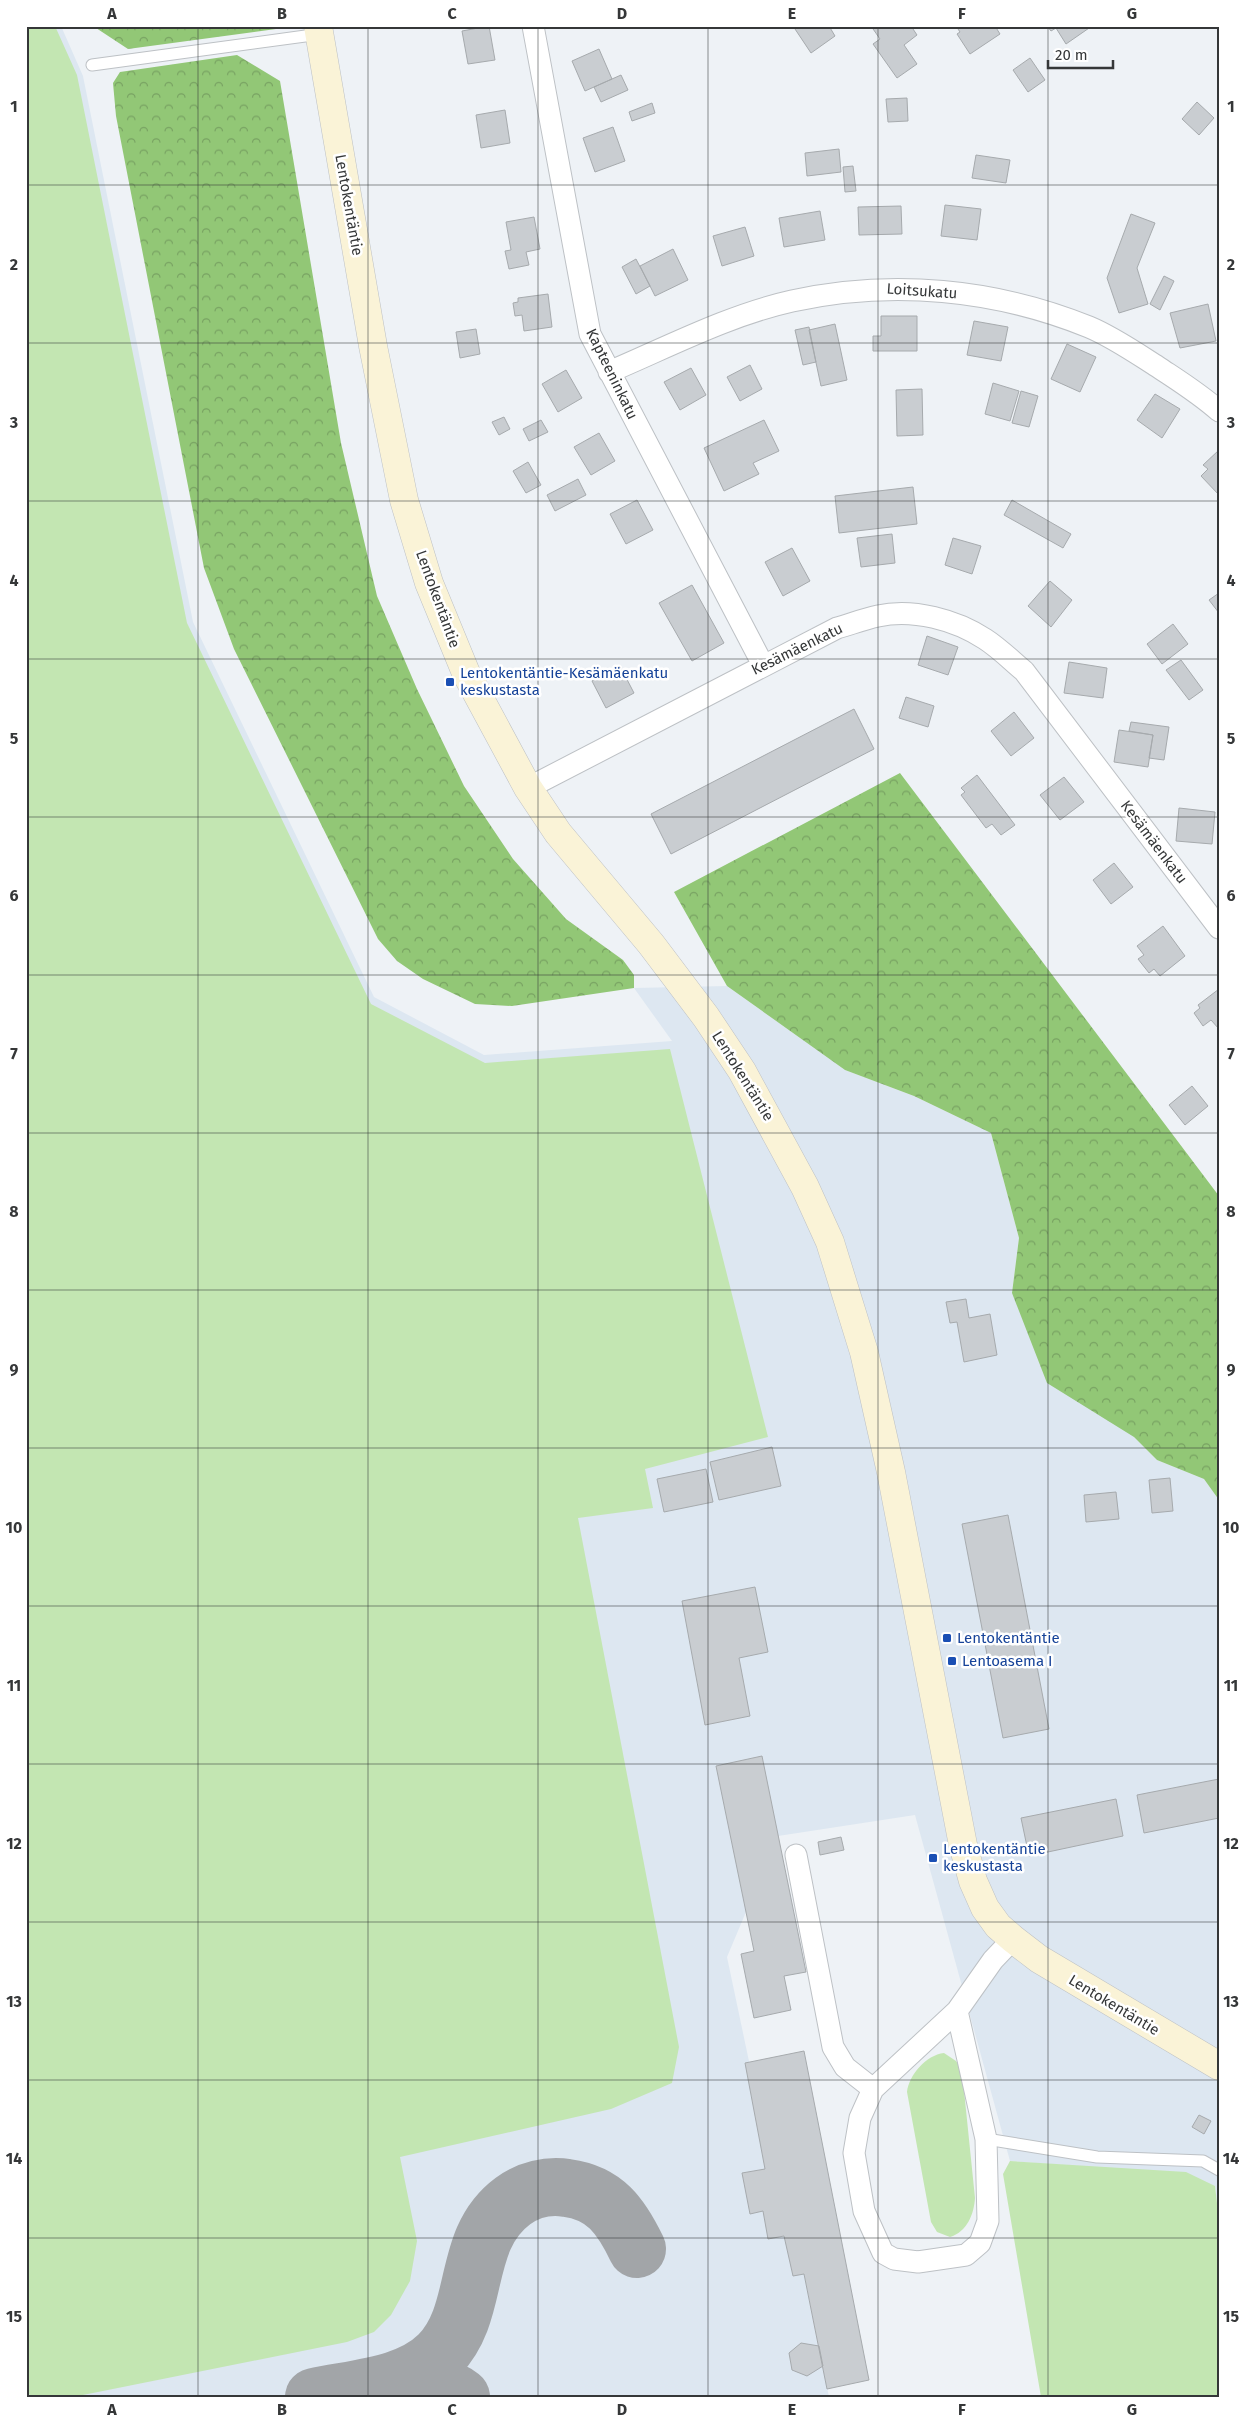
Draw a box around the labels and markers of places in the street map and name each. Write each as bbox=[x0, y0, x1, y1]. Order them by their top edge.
place label: Lentokentäntie-Kesämäenkatu keskustasta bbox=[460, 664, 668, 699]
marker: Lentokentäntie-Kesämäenkatu keskustasta bbox=[444, 676, 456, 688]
place label: Lentokentäntie bbox=[957, 1629, 1060, 1647]
marker: Lentokentäntie bbox=[941, 1632, 953, 1644]
place label: Lentoasema I bbox=[962, 1652, 1052, 1670]
marker: Lentoasema I bbox=[946, 1655, 958, 1667]
place label: Lentokentäntie keskustasta bbox=[943, 1840, 1046, 1875]
marker: Lentokentäntie keskustasta bbox=[927, 1852, 939, 1864]

